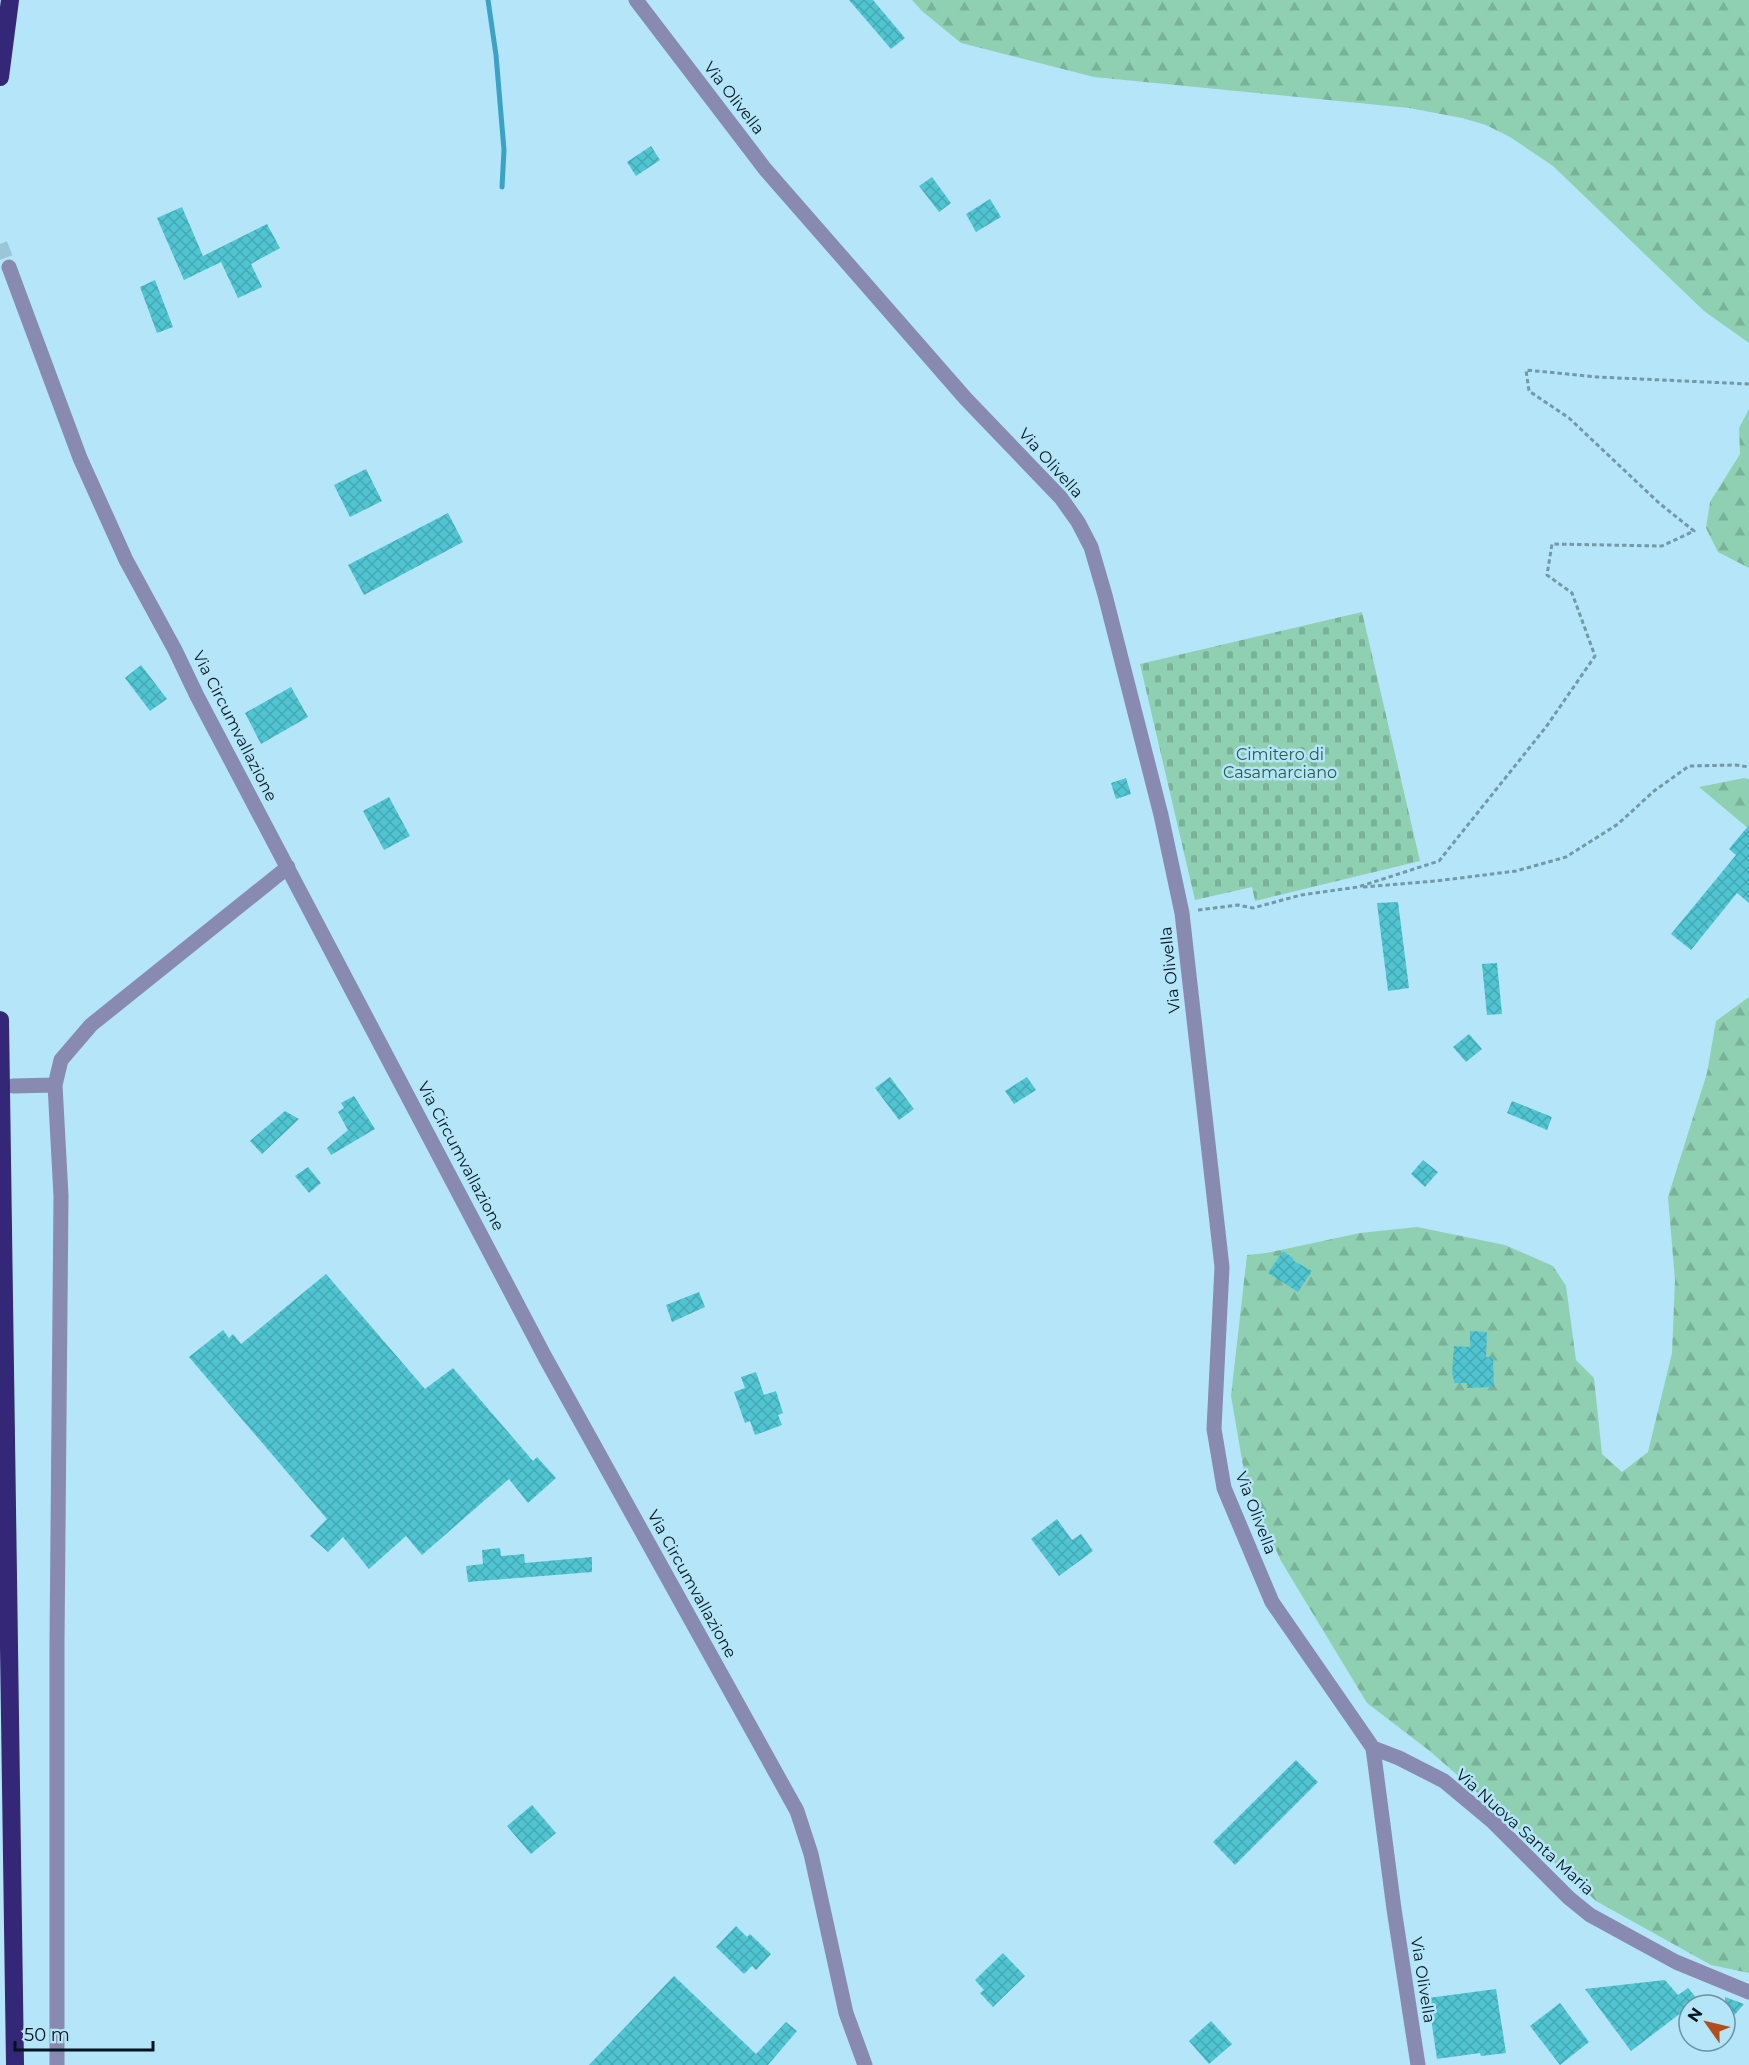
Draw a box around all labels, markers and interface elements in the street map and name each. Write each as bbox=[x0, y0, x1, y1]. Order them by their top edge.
street label: Via Olivella bbox=[700, 58, 768, 138]
street label: Via Olivella bbox=[1015, 424, 1087, 502]
street label: Via Circumvallazione bbox=[189, 648, 281, 804]
park label: Cimitero di Casamarciano bbox=[1223, 745, 1337, 782]
street label: Via Olivella bbox=[1156, 926, 1184, 1014]
street label: Via Circumvallazione bbox=[414, 1078, 508, 1234]
street label: Via Olivella bbox=[1232, 1469, 1280, 1557]
street label: Via Circumvallazione bbox=[643, 1507, 741, 1661]
street label: Via Nuova Santa Maria bbox=[1452, 1765, 1598, 1899]
street label: Via Olivella bbox=[1407, 1936, 1439, 2024]
north arrow bbox=[1677, 1993, 1737, 2053]
text: N bbox=[1683, 2004, 1706, 2026]
scale bar bbox=[15, 2014, 153, 2052]
text: 50 m bbox=[24, 2024, 70, 2046]

